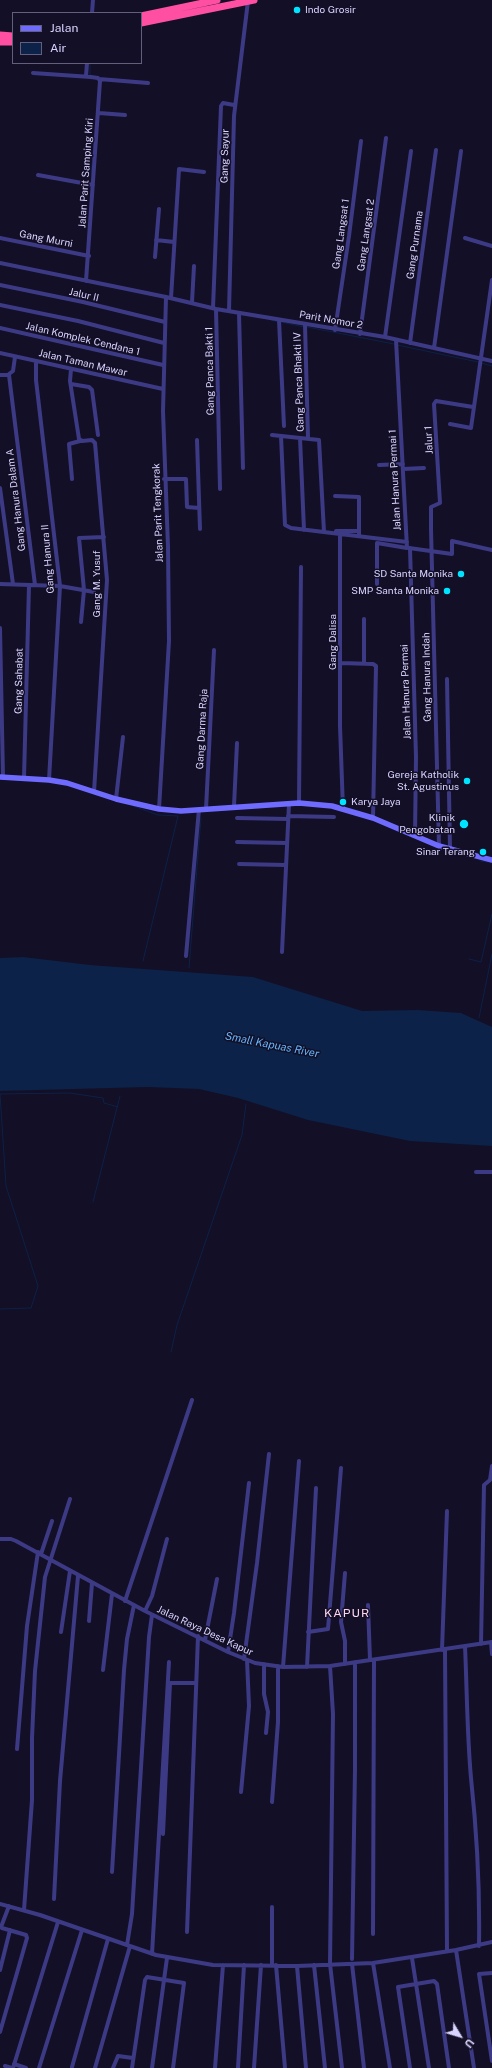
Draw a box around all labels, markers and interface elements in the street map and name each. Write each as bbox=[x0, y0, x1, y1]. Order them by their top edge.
place label: Indo Grosir bbox=[305, 4, 356, 16]
marker: Indo Grosir bbox=[292, 5, 302, 15]
legend bbox=[12, 12, 142, 64]
text: Jalan bbox=[50, 21, 78, 35]
text: Air bbox=[50, 41, 66, 55]
street label: Jalan Parit Samping Kiri bbox=[76, 118, 96, 228]
street label: Gang Sayur bbox=[219, 129, 231, 183]
street label: Gang Langsat 1 bbox=[330, 198, 352, 270]
street label: Gang Langsat 2 bbox=[355, 198, 377, 272]
street label: Gang Purnama bbox=[404, 210, 426, 280]
street label: Gang Murni bbox=[18, 228, 74, 250]
street label: Jalur II bbox=[68, 286, 100, 304]
street label: Parit Nomor 2 bbox=[298, 309, 364, 331]
street label: Jalan Komplek Cendana 1 bbox=[25, 320, 141, 358]
street label: Gang Panca Bakti 1 bbox=[203, 327, 217, 415]
street label: Gang Panca Bhakti IV bbox=[291, 332, 307, 432]
street label: Jalan Taman Mawar bbox=[37, 347, 129, 379]
street label: Jalur 1 bbox=[422, 425, 436, 455]
street label: Jalan Hanura Permai 1 bbox=[386, 429, 404, 531]
street label: Gang Hanura Dalam A bbox=[4, 448, 28, 552]
street label: Jalan Parit Tengkorak bbox=[150, 463, 166, 563]
street label: Gang Hanura II bbox=[39, 524, 57, 594]
street label: Gang M. Yusuf bbox=[91, 550, 103, 618]
place label: SD Santa Monika bbox=[374, 568, 453, 580]
marker: SD Santa Monika bbox=[456, 569, 466, 579]
place label: SMP Santa Monika bbox=[351, 585, 439, 597]
marker: SMP Santa Monika bbox=[442, 586, 452, 596]
street label: Gang Dalisa bbox=[327, 614, 339, 670]
street label: Gang Hanura Indah bbox=[420, 632, 434, 722]
street label: Jalan Hanura Permai bbox=[398, 644, 414, 740]
street label: Gang Sahabat bbox=[12, 648, 26, 714]
street label: Gang Darma Raja bbox=[194, 688, 210, 770]
place label: Gereja Katholik St. Agustinus bbox=[387, 769, 459, 792]
marker: Gereja Katholik St. Agustinus bbox=[462, 776, 472, 786]
place label: Karya Jaya bbox=[351, 796, 401, 808]
marker: Karya Jaya bbox=[338, 797, 348, 807]
place label: Klinik Pengobatan bbox=[399, 812, 455, 836]
marker: Klinik Pengobatan bbox=[458, 818, 470, 830]
place label: Sinar Terang bbox=[416, 846, 475, 858]
marker: Sinar Terang bbox=[478, 847, 488, 857]
water label: Small Kapuas River bbox=[224, 1029, 320, 1061]
street label: Jalan Raya Desa Kapur bbox=[155, 1603, 255, 1659]
district label: KAPUR bbox=[324, 1606, 370, 1620]
north arrow bbox=[440, 2016, 480, 2056]
text: U bbox=[462, 2037, 477, 2050]

